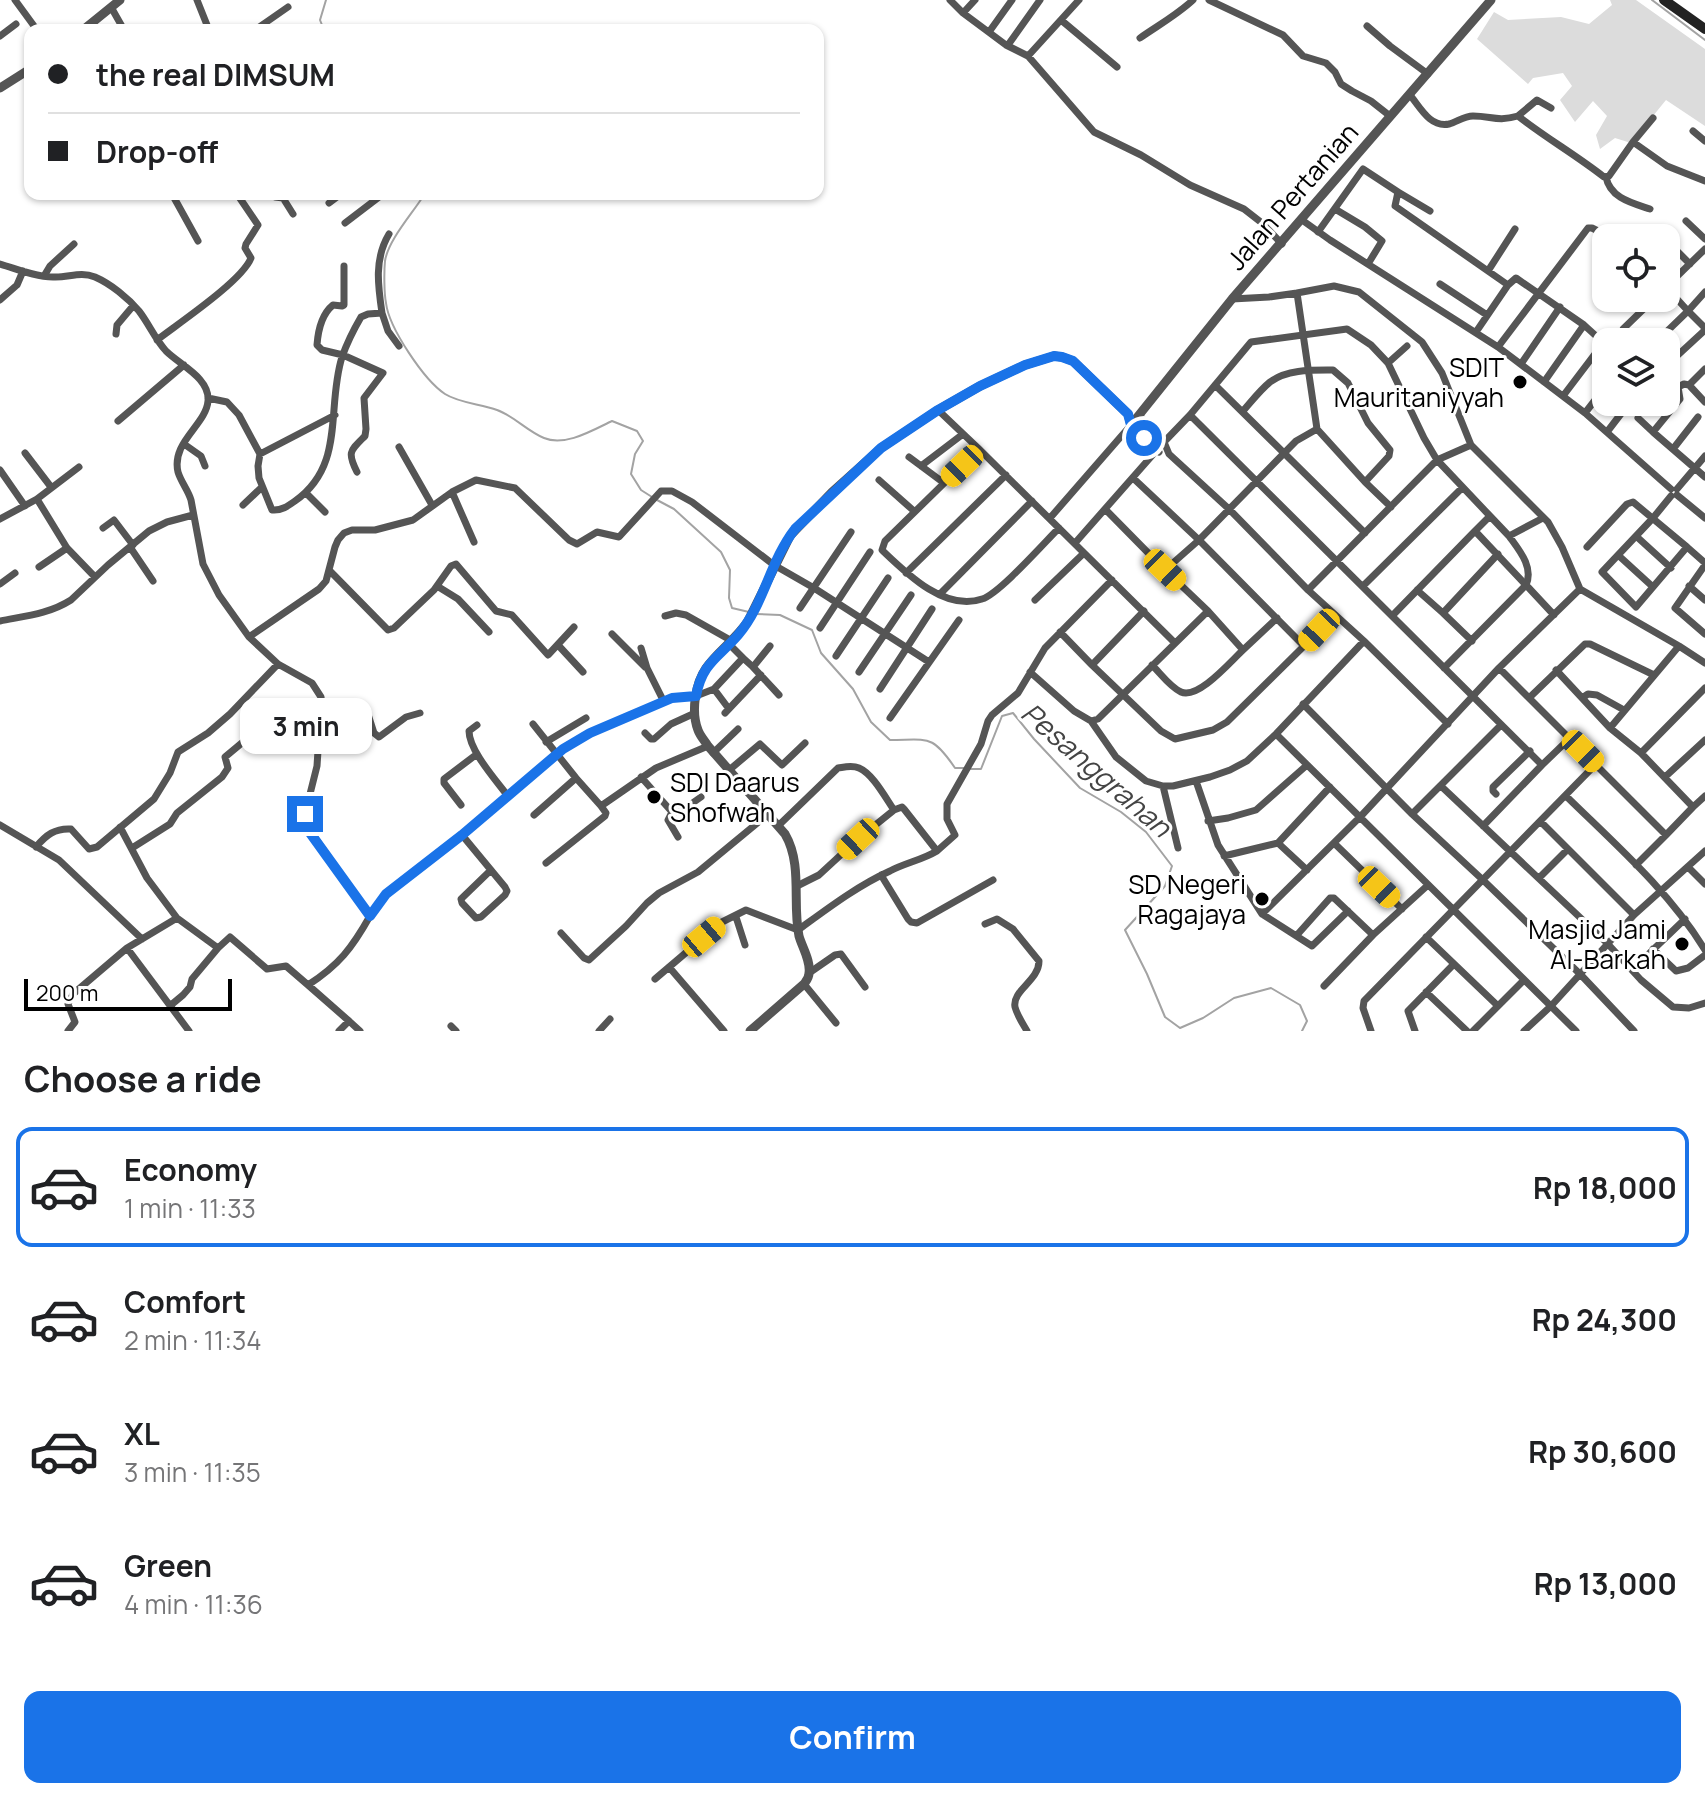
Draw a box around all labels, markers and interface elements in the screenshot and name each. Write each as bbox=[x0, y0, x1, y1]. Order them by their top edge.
text: the real DIMSUM bbox=[96, 54, 335, 95]
street label: Jalan Pertanian bbox=[1218, 115, 1366, 277]
text: Drop-off bbox=[96, 131, 218, 172]
map controls bbox=[1592, 224, 1680, 416]
button: locate bbox=[1592, 224, 1680, 312]
button: layers bbox=[1592, 328, 1680, 416]
place label: SDIT Mauritaniyyah bbox=[1334, 349, 1504, 415]
marker: SDIT Mauritaniyyah bbox=[1511, 373, 1529, 391]
route start bbox=[1126, 420, 1162, 456]
car bbox=[936, 441, 988, 491]
car bbox=[1139, 545, 1191, 595]
car bbox=[1294, 604, 1344, 656]
water label: Pesanggrahan bbox=[1014, 693, 1181, 846]
callout: 3 min bbox=[239, 698, 371, 754]
text: 3 min bbox=[272, 708, 340, 744]
car bbox=[1558, 726, 1608, 776]
place label: SDI Daarus Shofwah bbox=[670, 764, 800, 830]
marker: SDI Daarus Shofwah bbox=[645, 788, 663, 806]
route end bbox=[287, 796, 323, 832]
car bbox=[832, 814, 884, 864]
car bbox=[1353, 862, 1405, 912]
place label: SD Negeri Ragajaya bbox=[1128, 866, 1246, 932]
marker: SD Negeri Ragajaya bbox=[1253, 890, 1271, 908]
place label: Masjid Jami Al-Barkah bbox=[1528, 911, 1666, 977]
car bbox=[678, 912, 730, 962]
marker: Masjid Jami Al-Barkah bbox=[1673, 935, 1691, 953]
scale bar bbox=[24, 975, 232, 1011]
text: 200 m bbox=[36, 978, 98, 1008]
text: Choose a ride bbox=[24, 1054, 262, 1103]
text: Economy bbox=[124, 1149, 257, 1190]
icon: car bbox=[28, 1151, 100, 1223]
text: Rp 18,000 bbox=[1533, 1167, 1677, 1208]
text: 1 min · 11:33 bbox=[124, 1190, 256, 1226]
text: Comfort bbox=[124, 1281, 246, 1322]
icon: car bbox=[28, 1283, 100, 1355]
text: Rp 24,300 bbox=[1532, 1299, 1677, 1340]
text: 2 min · 11:34 bbox=[124, 1322, 262, 1358]
text: XL bbox=[124, 1413, 160, 1454]
icon: car bbox=[28, 1415, 100, 1487]
text: Rp 30,600 bbox=[1528, 1431, 1677, 1472]
text: 3 min · 11:35 bbox=[124, 1454, 261, 1490]
text: Green bbox=[124, 1545, 212, 1586]
icon: car bbox=[28, 1547, 100, 1619]
text: Rp 13,000 bbox=[1534, 1563, 1677, 1604]
text: 4 min · 11:36 bbox=[124, 1586, 263, 1622]
button: Confirm bbox=[24, 1691, 1681, 1783]

